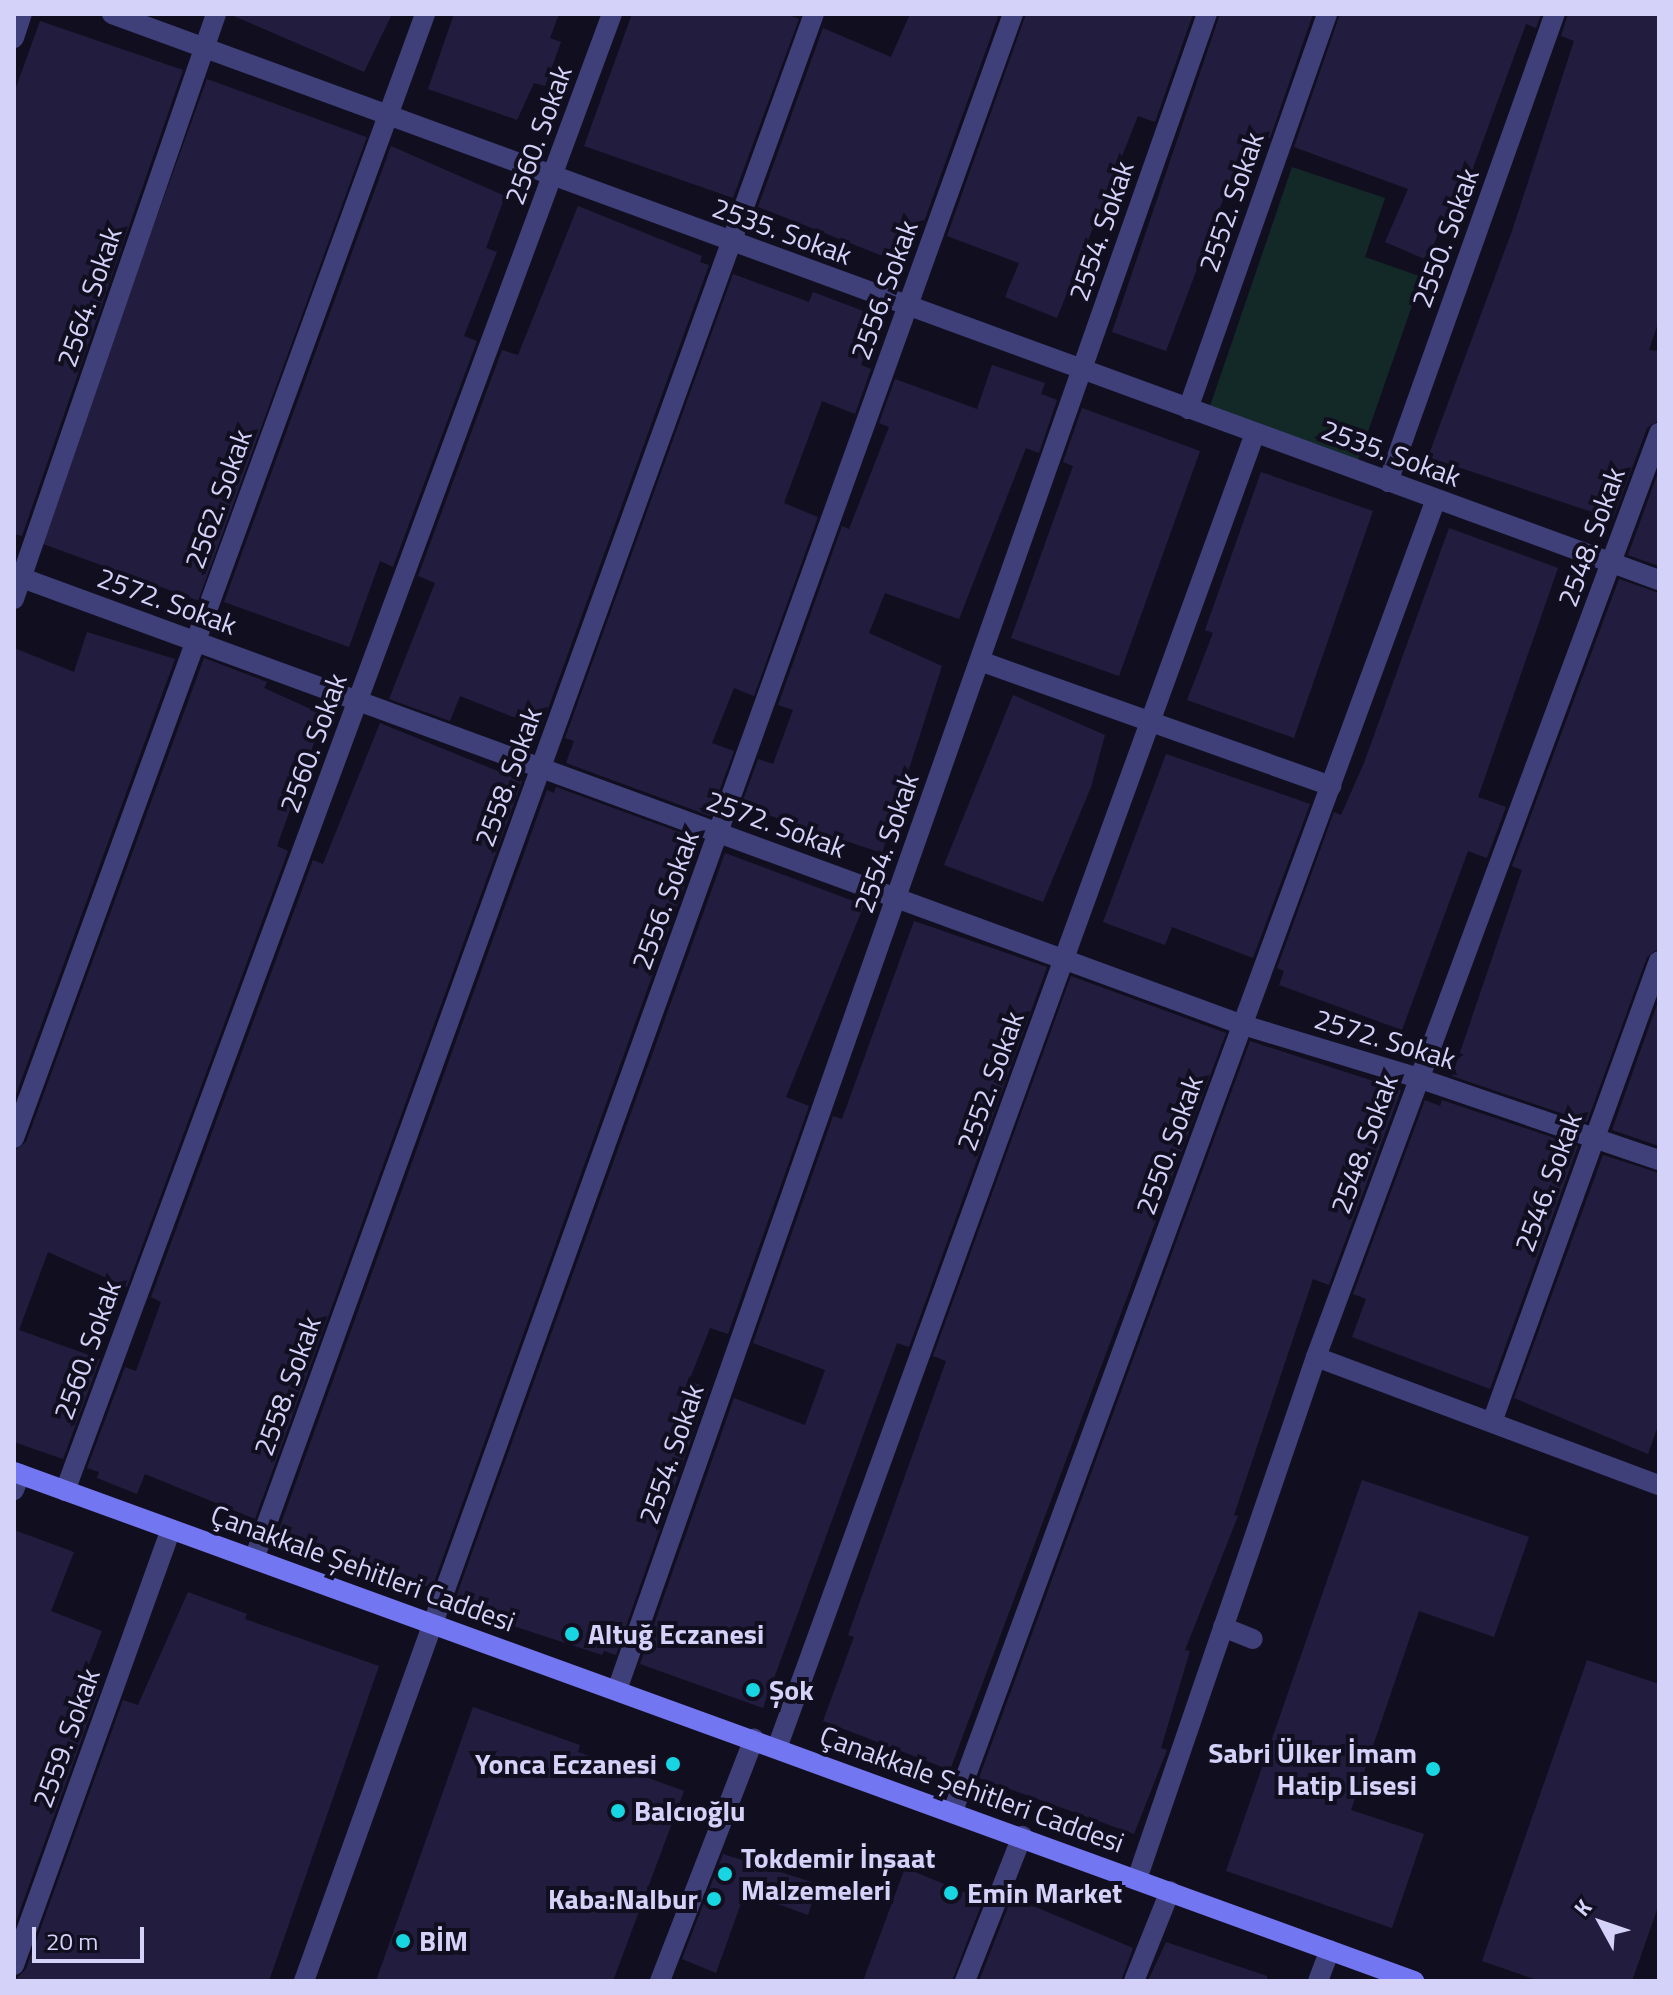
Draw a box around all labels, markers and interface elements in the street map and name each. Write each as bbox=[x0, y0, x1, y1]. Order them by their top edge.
street label: 2560. Sokak bbox=[497, 61, 579, 209]
street label: 2552. Sokak bbox=[1191, 128, 1271, 276]
street label: 2554. Sokak bbox=[1061, 157, 1141, 305]
street label: 2550. Sokak bbox=[1404, 164, 1486, 312]
street label: 2535. Sokak bbox=[708, 190, 856, 272]
street label: 2556. Sokak bbox=[843, 216, 925, 364]
street label: 2564. Sokak bbox=[49, 223, 129, 371]
street label: 2535. Sokak bbox=[1317, 412, 1465, 494]
street label: 2562. Sokak bbox=[177, 425, 259, 573]
street label: 2548. Sokak bbox=[1550, 463, 1632, 611]
street label: 2572. Sokak bbox=[93, 560, 241, 642]
street label: 2560. Sokak bbox=[272, 669, 354, 817]
street label: 2558. Sokak bbox=[467, 703, 549, 851]
street label: 2554. Sokak bbox=[846, 769, 926, 917]
street label: 2572. Sokak bbox=[702, 783, 850, 865]
street label: 2556. Sokak bbox=[624, 826, 706, 974]
street label: 2572. Sokak bbox=[1310, 1002, 1460, 1076]
street label: 2552. Sokak bbox=[949, 1007, 1031, 1155]
street label: 2548. Sokak bbox=[1323, 1070, 1405, 1218]
street label: 2550. Sokak bbox=[1128, 1071, 1210, 1219]
street label: 2546. Sokak bbox=[1507, 1108, 1589, 1256]
street label: 2560. Sokak bbox=[46, 1276, 128, 1424]
street label: 2558. Sokak bbox=[246, 1312, 328, 1460]
street label: 2554. Sokak bbox=[631, 1380, 711, 1528]
street label: Çanakkale Şehitleri Caddesi bbox=[206, 1497, 520, 1639]
place label: Altuğ Eczanesi bbox=[588, 1617, 764, 1651]
marker: Altuğ Eczanesi bbox=[563, 1625, 581, 1643]
street label: 2559. Sokak bbox=[25, 1664, 107, 1812]
place label: Şok bbox=[769, 1673, 814, 1707]
marker: Şok bbox=[744, 1681, 762, 1699]
street label: Çanakkale Şehitleri Caddesi bbox=[815, 1718, 1129, 1860]
place label: Sabri Ülker İmam Hatip Lisesi bbox=[1208, 1736, 1417, 1802]
place label: Yonca Eczanesi bbox=[475, 1747, 657, 1781]
marker: Yonca Eczanesi bbox=[664, 1755, 682, 1773]
marker: Sabri Ülker İmam Hatip Lisesi bbox=[1424, 1760, 1442, 1778]
place label: Balcıoğlu bbox=[634, 1794, 746, 1828]
marker: Balcıoğlu bbox=[609, 1802, 627, 1820]
place label: Tokdemir İnşaat Malzemeleri bbox=[741, 1841, 935, 1907]
marker: Tokdemir İnşaat Malzemeleri bbox=[716, 1865, 734, 1883]
place label: Emin Market bbox=[967, 1876, 1122, 1910]
place label: Kaba:Nalbur bbox=[548, 1882, 698, 1916]
north arrow bbox=[1561, 1883, 1641, 1963]
marker: Emin Market bbox=[942, 1884, 960, 1902]
marker: Kaba:Nalbur bbox=[705, 1890, 723, 1908]
text: K bbox=[1565, 1892, 1600, 1924]
scale bar bbox=[36, 1911, 148, 1961]
text: 20 m bbox=[46, 1923, 98, 1959]
place label: BİM bbox=[419, 1924, 468, 1958]
marker: BİM bbox=[394, 1932, 412, 1950]

